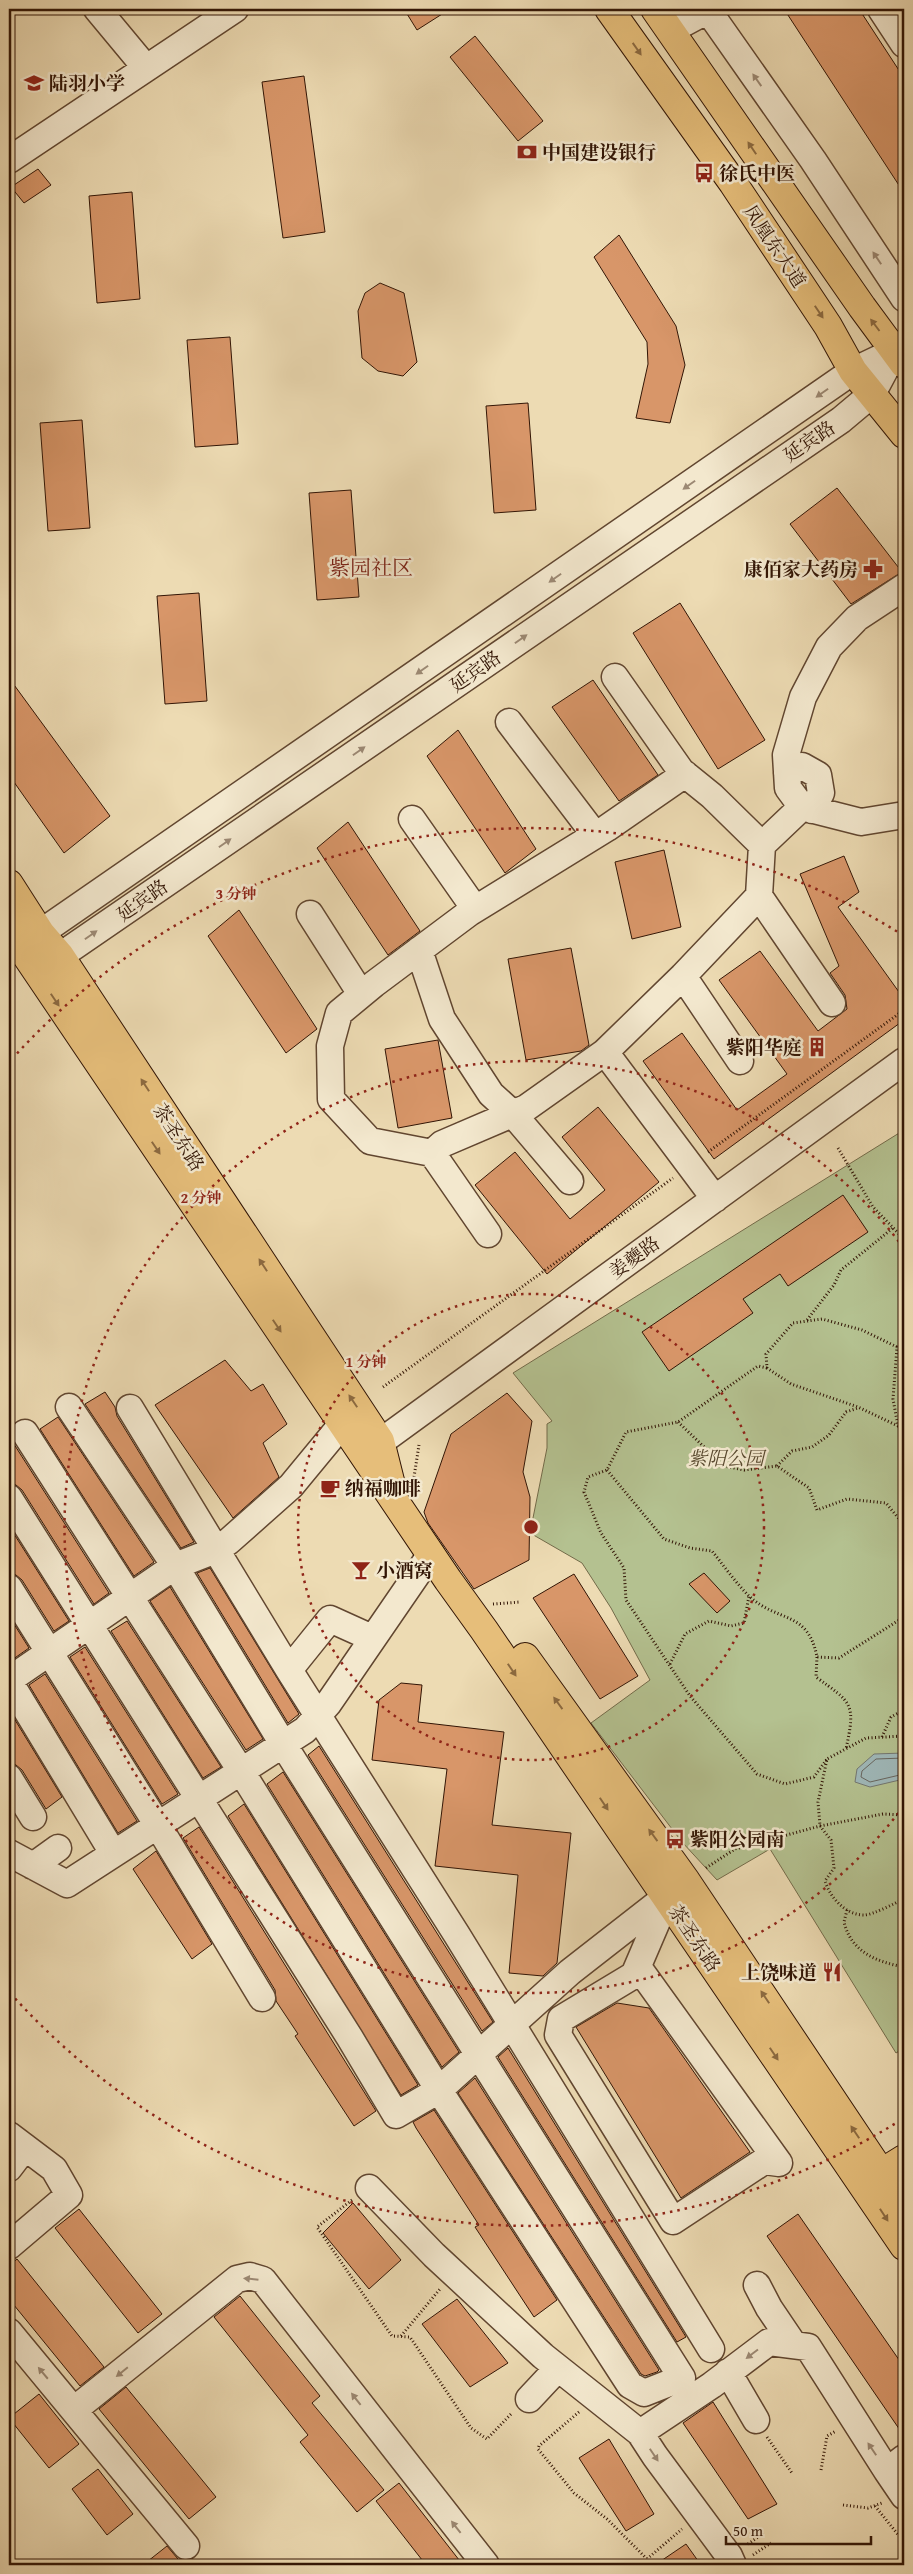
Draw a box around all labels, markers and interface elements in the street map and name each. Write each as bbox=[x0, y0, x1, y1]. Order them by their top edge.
one-way arrow bbox=[632, 42, 642, 55]
place label: 陆羽小学 bbox=[49, 69, 125, 97]
school or university icon: 陆羽小学 bbox=[23, 72, 45, 94]
one-way arrow bbox=[752, 73, 762, 87]
place label: 中国建设银行 bbox=[542, 138, 656, 166]
bank icon: 中国建设银行 bbox=[516, 141, 538, 163]
one-way arrow bbox=[747, 142, 757, 155]
place label: 徐氏中医 bbox=[719, 159, 795, 187]
bus stop icon: 徐氏中医 bbox=[693, 162, 715, 184]
street label: 凤凰东大道 bbox=[737, 199, 813, 293]
one-way arrow bbox=[872, 251, 882, 265]
one-way arrow bbox=[814, 305, 824, 319]
one-way arrow bbox=[870, 318, 880, 332]
one-way arrow bbox=[816, 388, 829, 397]
street label: 延宾路 bbox=[778, 413, 840, 469]
one-way arrow bbox=[682, 480, 696, 490]
district label: 紫园社区 bbox=[329, 552, 413, 583]
place label: 康佰家大药房 bbox=[744, 555, 858, 583]
pharmacy icon: 康佰家大药房 bbox=[862, 558, 884, 580]
one-way arrow bbox=[548, 573, 562, 582]
one-way arrow bbox=[515, 634, 528, 644]
street label: 延宾路 bbox=[444, 643, 506, 699]
one-way arrow bbox=[415, 665, 429, 675]
one-way arrow bbox=[352, 746, 366, 756]
one-way arrow bbox=[218, 838, 232, 848]
street label: 延宾路 bbox=[111, 872, 173, 928]
text: 3 分钟 bbox=[215, 883, 257, 904]
one-way arrow bbox=[84, 930, 98, 940]
one-way arrow bbox=[50, 993, 60, 1006]
place label: 紫阳华庭 bbox=[726, 1033, 802, 1061]
building icon: 紫阳华庭 bbox=[806, 1036, 828, 1058]
one-way arrow bbox=[140, 1079, 150, 1092]
street label: 茶圣东路 bbox=[147, 1097, 211, 1177]
one-way arrow bbox=[151, 1142, 161, 1155]
text: 2 分钟 bbox=[180, 1187, 222, 1208]
street label: 姜夔路 bbox=[603, 1229, 665, 1285]
one-way arrow bbox=[258, 1258, 268, 1272]
one-way arrow bbox=[272, 1319, 282, 1333]
text: 1 分钟 bbox=[345, 1351, 387, 1372]
one-way arrow bbox=[348, 1394, 357, 1408]
park label: 紫阳公园 bbox=[688, 1444, 767, 1472]
place label: 纳福咖啡 bbox=[345, 1474, 421, 1502]
cafe icon: 纳福咖啡 bbox=[319, 1477, 341, 1499]
centre of rings bbox=[522, 1518, 540, 1536]
place label: 小酒窝 bbox=[376, 1556, 433, 1584]
bar icon: 小酒窝 bbox=[350, 1559, 372, 1581]
one-way arrow bbox=[507, 1663, 517, 1677]
one-way arrow bbox=[553, 1696, 563, 1710]
one-way arrow bbox=[599, 1798, 609, 1811]
place label: 紫阳公园南 bbox=[690, 1825, 785, 1853]
one-way arrow bbox=[648, 1828, 658, 1841]
bus stop icon: 紫阳公园南 bbox=[664, 1828, 686, 1850]
street label: 茶圣东路 bbox=[662, 1899, 728, 1977]
place label: 上饶味道 bbox=[741, 1958, 817, 1986]
restaurant icon: 上饶味道 bbox=[821, 1961, 843, 1983]
one-way arrow bbox=[760, 1991, 769, 2004]
one-way arrow bbox=[769, 2047, 779, 2061]
one-way arrow bbox=[850, 2126, 860, 2139]
one-way arrow bbox=[879, 2209, 889, 2222]
one-way arrow bbox=[243, 2274, 259, 2282]
one-way arrow bbox=[746, 2349, 759, 2360]
one-way arrow bbox=[116, 2366, 129, 2377]
one-way arrow bbox=[37, 2367, 48, 2380]
one-way arrow bbox=[350, 2393, 361, 2406]
one-way arrow bbox=[867, 2442, 877, 2455]
one-way arrow bbox=[649, 2448, 659, 2461]
scale bar bbox=[726, 2514, 870, 2546]
one-way arrow bbox=[451, 2520, 461, 2534]
text: 50 m bbox=[733, 2520, 764, 2541]

